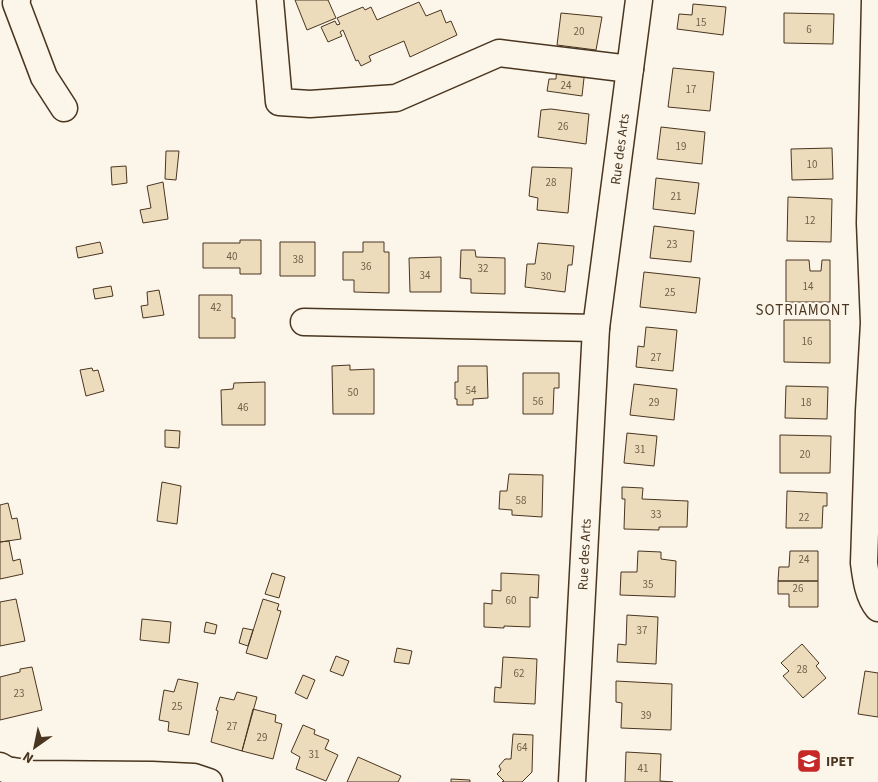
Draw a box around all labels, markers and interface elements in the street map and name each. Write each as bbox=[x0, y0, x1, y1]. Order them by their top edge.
house number: 15 bbox=[696, 15, 706, 30]
house number: 6 bbox=[806, 22, 812, 37]
house number: 20 bbox=[574, 24, 584, 39]
house number: 24 bbox=[561, 78, 572, 93]
house number: 17 bbox=[686, 82, 696, 97]
street label: Rue des Arts bbox=[606, 112, 635, 186]
house number: 26 bbox=[558, 119, 569, 134]
house number: 19 bbox=[676, 139, 686, 154]
house number: 10 bbox=[807, 157, 817, 172]
house number: 28 bbox=[546, 175, 557, 190]
house number: 21 bbox=[671, 189, 681, 204]
house number: 12 bbox=[805, 213, 815, 228]
house number: 23 bbox=[667, 237, 677, 252]
house number: 40 bbox=[227, 249, 237, 264]
house number: 38 bbox=[293, 252, 304, 267]
house number: 36 bbox=[361, 259, 372, 274]
house number: 32 bbox=[478, 261, 488, 276]
house number: 34 bbox=[420, 268, 431, 283]
house number: 30 bbox=[541, 269, 551, 284]
house number: 14 bbox=[803, 279, 814, 294]
house number: 25 bbox=[665, 285, 675, 300]
house number: 42 bbox=[211, 300, 221, 315]
district label: SOTRIAMONT bbox=[756, 300, 850, 321]
house number: 16 bbox=[802, 334, 813, 349]
house number: 27 bbox=[651, 350, 661, 365]
house number: 54 bbox=[466, 383, 477, 398]
house number: 50 bbox=[348, 385, 358, 400]
house number: 56 bbox=[533, 394, 544, 409]
house number: 29 bbox=[649, 395, 659, 410]
house number: 18 bbox=[801, 395, 812, 410]
house number: 46 bbox=[238, 400, 249, 415]
house number: 31 bbox=[635, 442, 645, 457]
house number: 20 bbox=[800, 447, 810, 462]
house number: 58 bbox=[516, 493, 527, 508]
house number: 33 bbox=[651, 507, 661, 522]
house number: 22 bbox=[799, 510, 809, 525]
street label: Rue des Arts bbox=[573, 518, 597, 591]
house number: 24 bbox=[799, 552, 810, 567]
house number: 35 bbox=[643, 577, 653, 592]
house number: 26 bbox=[793, 581, 804, 596]
house number: 60 bbox=[506, 593, 516, 608]
house number: 37 bbox=[637, 623, 647, 638]
house number: 28 bbox=[797, 662, 808, 677]
house number: 62 bbox=[514, 666, 524, 681]
house number: 23 bbox=[14, 686, 24, 701]
house number: 25 bbox=[172, 699, 182, 714]
house number: 39 bbox=[641, 708, 651, 723]
house number: 27 bbox=[227, 719, 237, 734]
north arrow bbox=[10, 722, 60, 772]
house number: 29 bbox=[257, 730, 267, 745]
house number: 64 bbox=[517, 740, 528, 755]
text: N bbox=[19, 746, 38, 768]
house number: 31 bbox=[309, 747, 319, 762]
school or university icon: IPET bbox=[796, 748, 822, 774]
place label: IPET bbox=[826, 752, 854, 772]
house number: 41 bbox=[638, 761, 648, 776]

